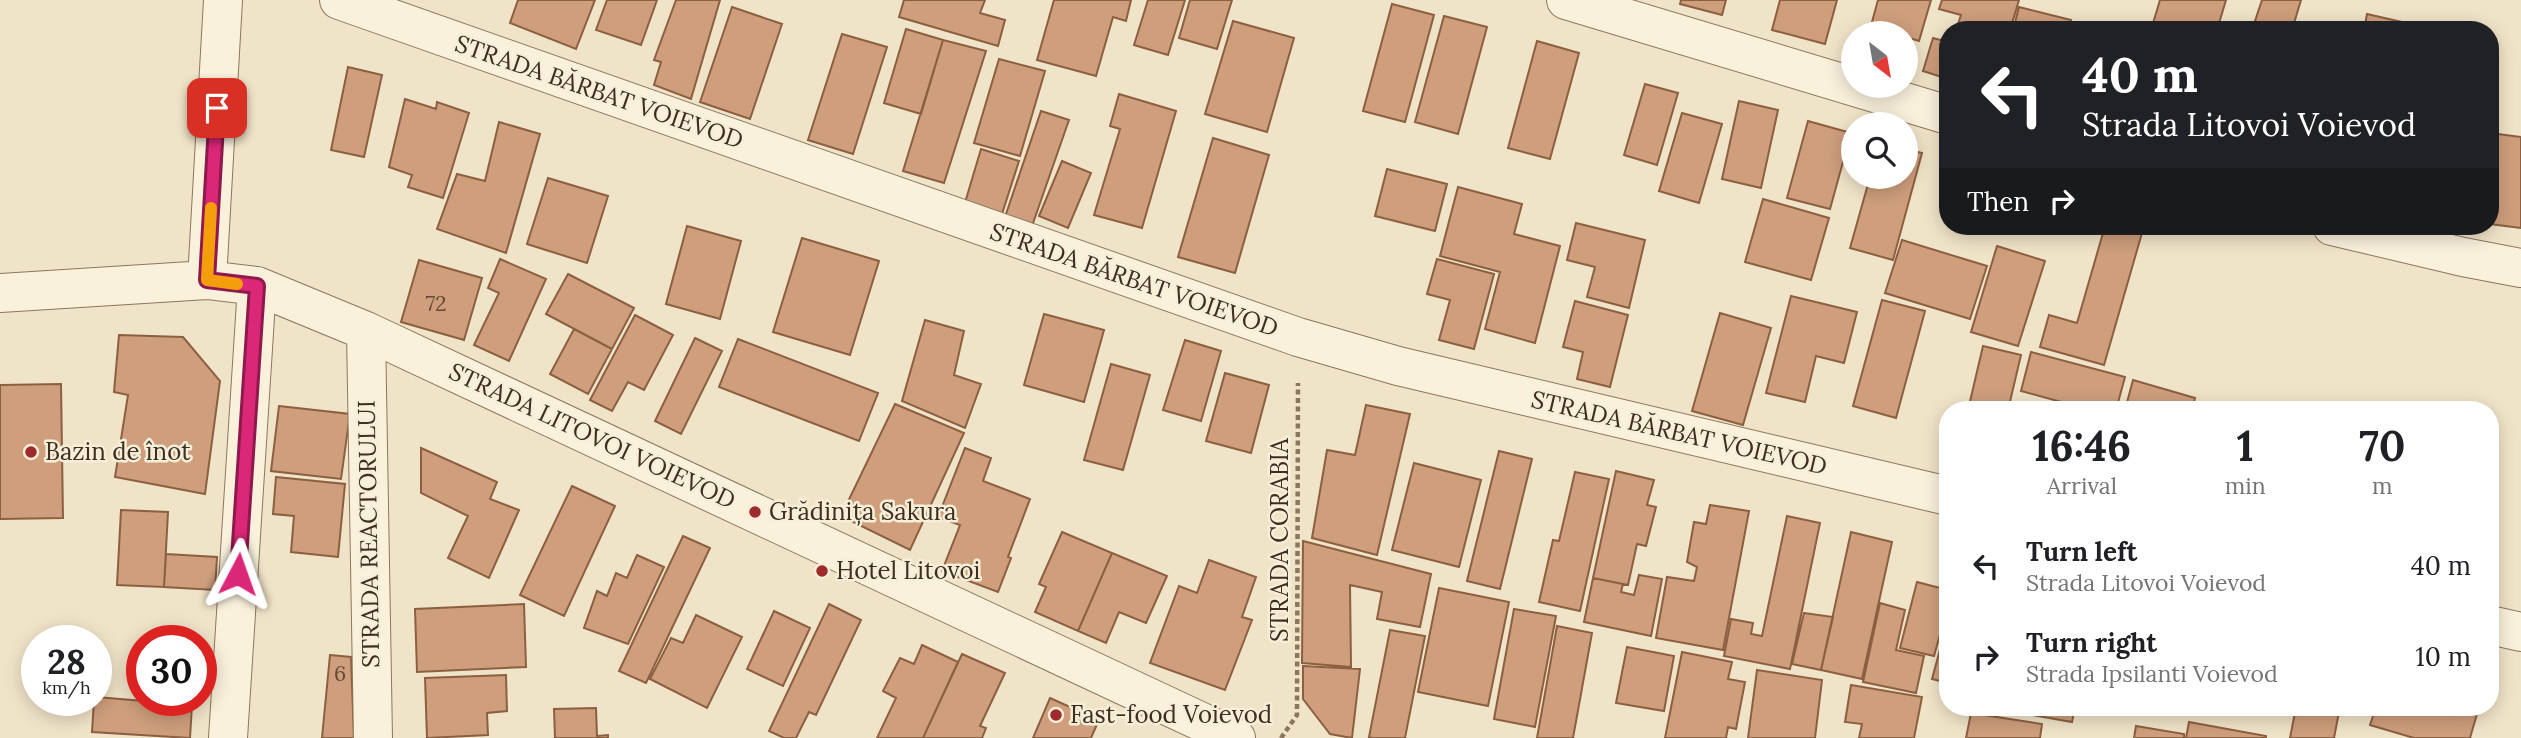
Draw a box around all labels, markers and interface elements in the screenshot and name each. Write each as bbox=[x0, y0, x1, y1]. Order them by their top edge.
north arrow bbox=[1841, 21, 1918, 98]
map controls bbox=[1841, 21, 1918, 189]
street label: STRADA BĂRBAT VOIEVOD bbox=[451, 28, 747, 155]
text: 40 m bbox=[2082, 43, 2198, 105]
icon: left bbox=[1967, 49, 2058, 140]
pin bbox=[187, 78, 247, 138]
icon: arrive bbox=[198, 89, 236, 127]
text: Strada Litovoi Voievod bbox=[2082, 104, 2416, 145]
button: search bbox=[1841, 112, 1918, 189]
icon: right bbox=[2043, 182, 2081, 220]
text: Then bbox=[1967, 185, 2029, 218]
street label: STRADA BĂRBAT VOIEVOD bbox=[986, 216, 1282, 343]
house number: 72 bbox=[426, 290, 446, 317]
street label: STRADA LITOVOI VOIEVOD bbox=[444, 355, 740, 516]
street label: STRADA BĂRBAT VOIEVOD bbox=[1528, 383, 1830, 482]
street label: STRADA REACTORULUI bbox=[351, 400, 386, 668]
text: 16:46 bbox=[2032, 419, 2131, 473]
text: 1 bbox=[2237, 419, 2254, 473]
text: 70 bbox=[2359, 419, 2406, 473]
place label: Bazin de înot bbox=[45, 436, 191, 467]
street label: STRADA CORABIA bbox=[1264, 437, 1295, 642]
marker: Bazin de înot bbox=[23, 444, 39, 460]
text: Arrival bbox=[2047, 471, 2117, 500]
text: min bbox=[2225, 471, 2266, 500]
text: m bbox=[2372, 471, 2393, 500]
place label: Grădinița Sakura bbox=[769, 496, 956, 527]
marker: Grădinița Sakura bbox=[747, 504, 763, 520]
text: Turn left bbox=[2026, 535, 2137, 568]
position arrow bbox=[201, 537, 275, 611]
icon: left bbox=[1967, 547, 2005, 585]
text: 40 m bbox=[2411, 549, 2471, 582]
place label: Hotel Litovoi bbox=[836, 555, 980, 586]
marker: Hotel Litovoi bbox=[814, 563, 830, 579]
text: Strada Litovoi Voievod bbox=[2026, 568, 2266, 597]
speed limit sign: 30 bbox=[126, 625, 217, 716]
text: Turn right bbox=[2026, 626, 2157, 659]
icon: right bbox=[1967, 638, 2005, 676]
text: 28 bbox=[47, 639, 86, 684]
text: 10 m bbox=[2415, 640, 2471, 673]
text: Strada Ipsilanti Voievod bbox=[2026, 659, 2278, 688]
house number: 6 bbox=[334, 660, 346, 687]
text: km/h bbox=[42, 676, 91, 699]
place label: Fast-food Voievod bbox=[1070, 699, 1272, 730]
marker: Fast-food Voievod bbox=[1048, 707, 1064, 723]

